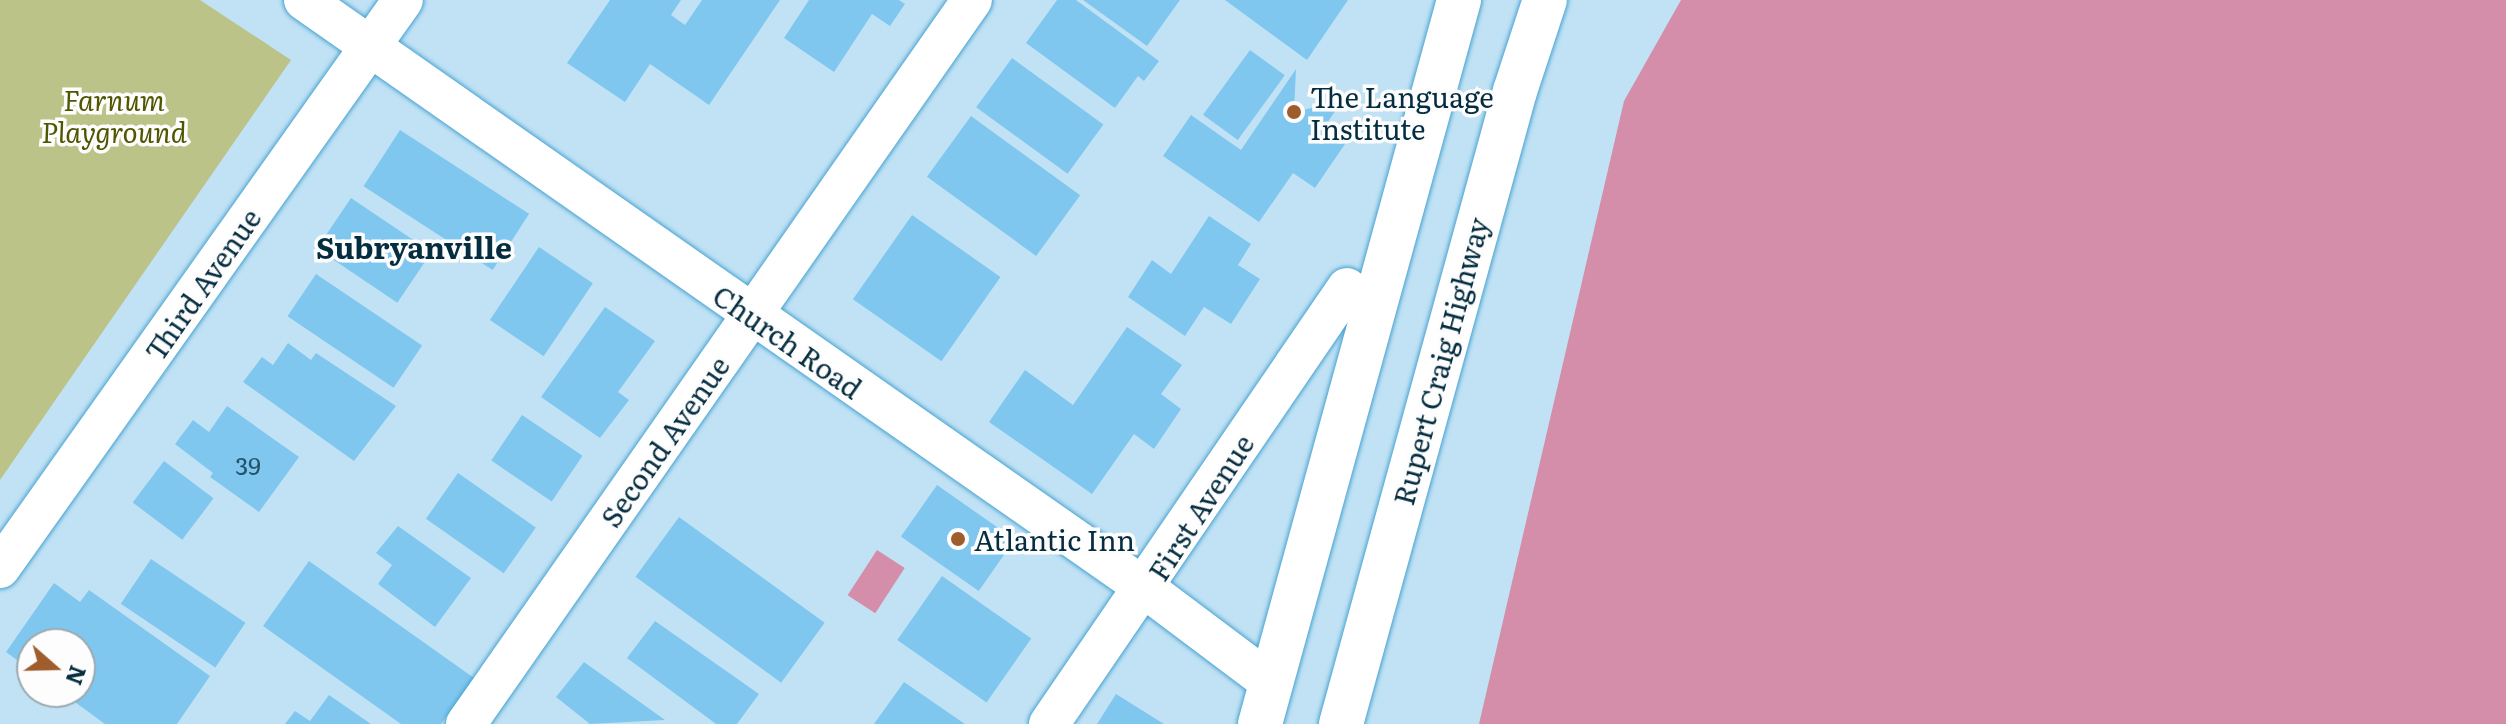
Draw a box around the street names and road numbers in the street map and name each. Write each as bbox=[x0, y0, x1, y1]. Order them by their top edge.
street label: Third Avenue bbox=[137, 202, 267, 366]
street label: Rupert Craig Highway bbox=[1385, 214, 1495, 508]
street label: Church Road bbox=[707, 277, 869, 405]
street label: Second Avenue bbox=[593, 349, 735, 533]
street label: First Avenue bbox=[1140, 428, 1260, 586]

